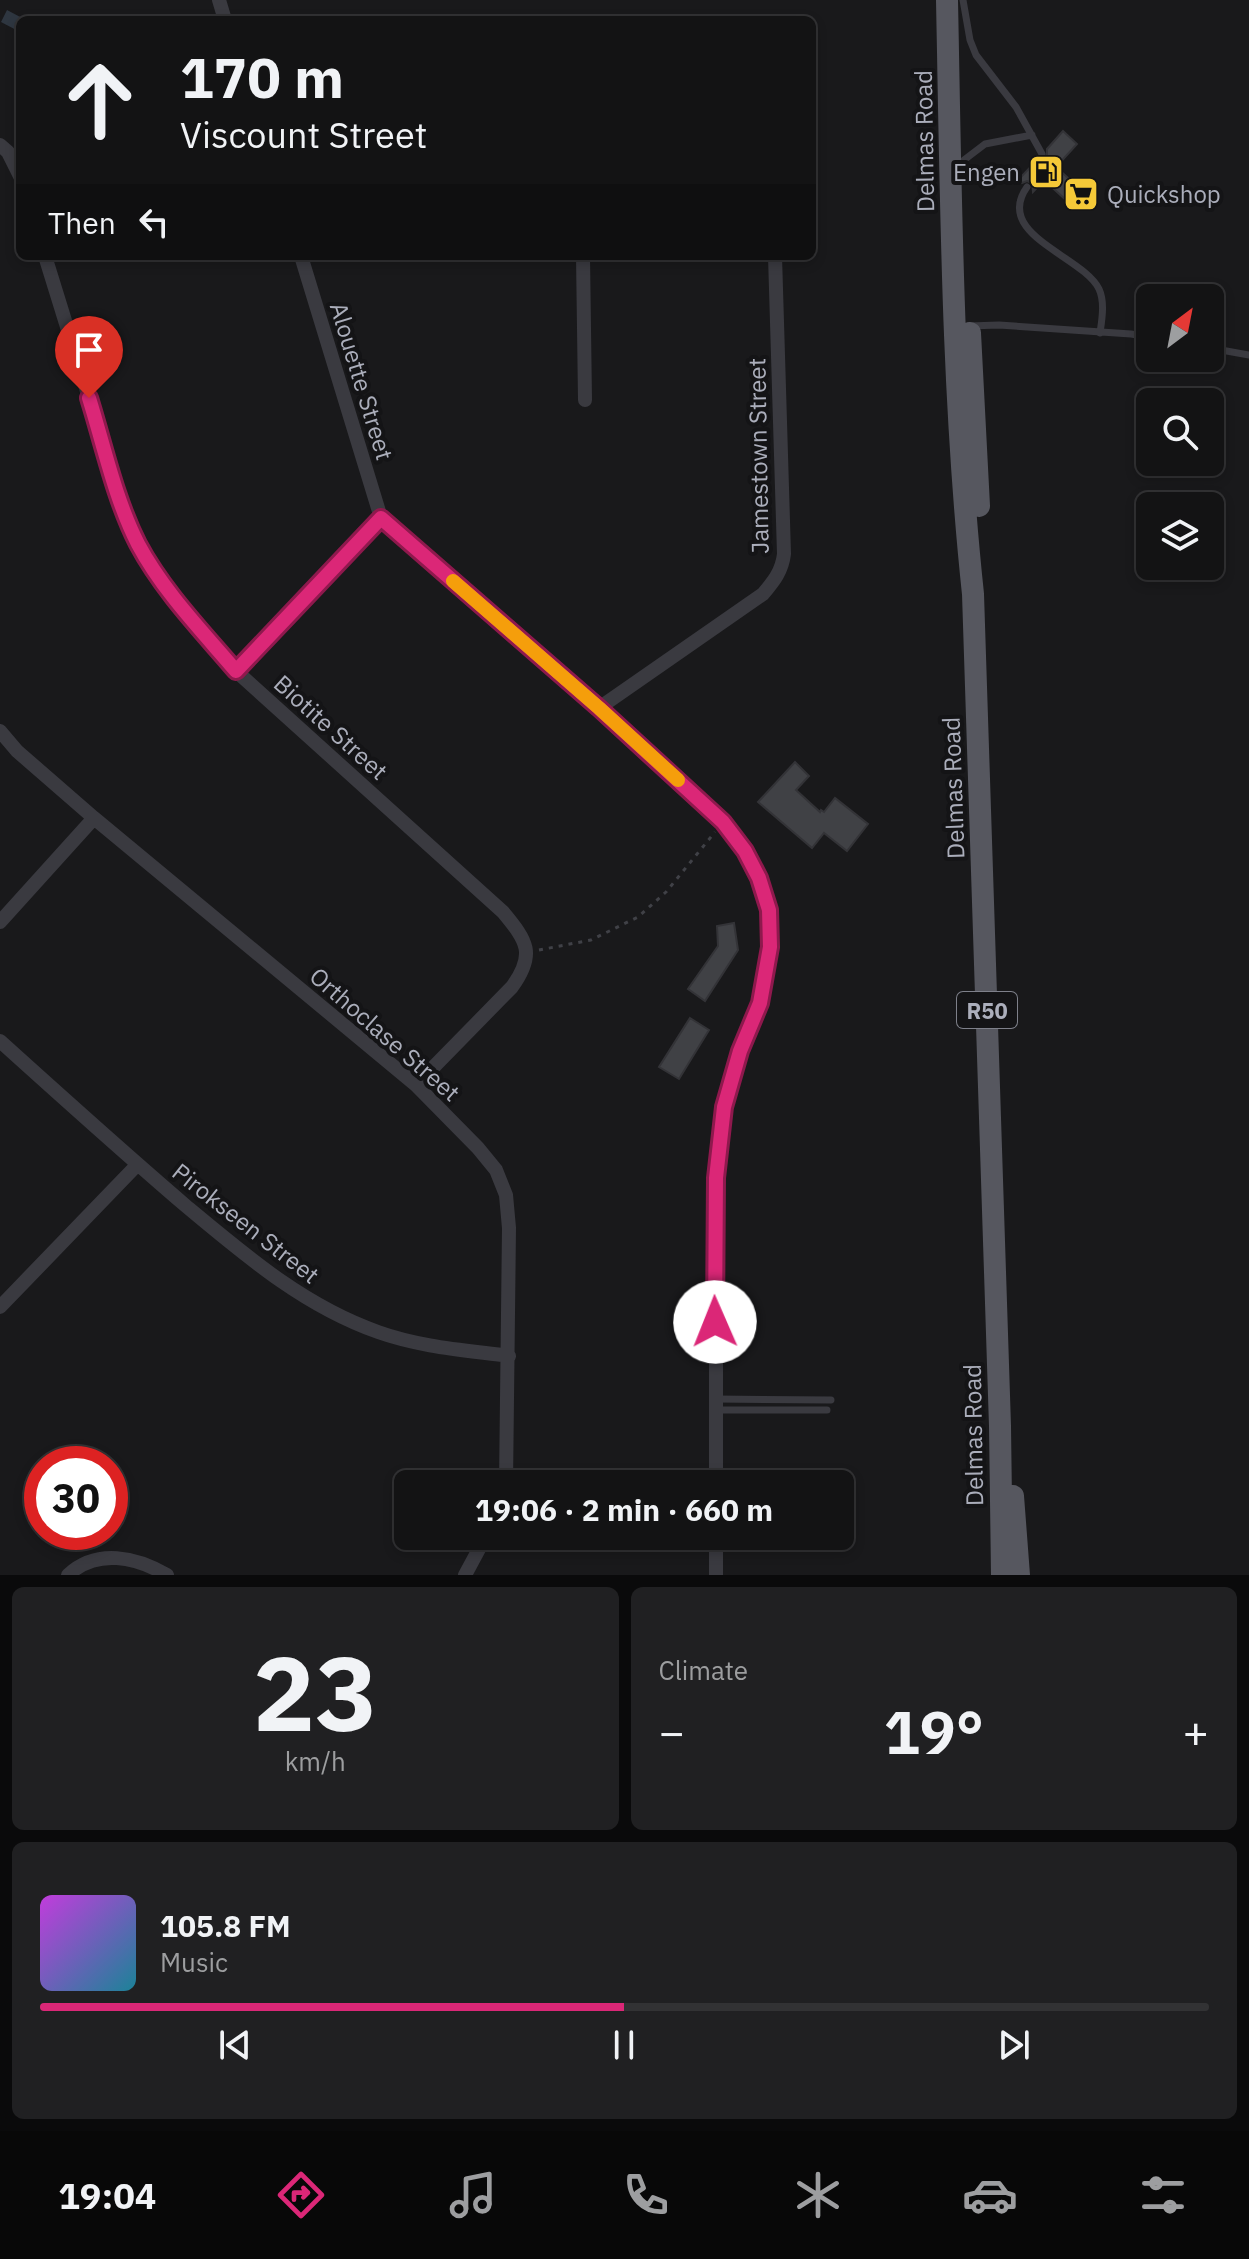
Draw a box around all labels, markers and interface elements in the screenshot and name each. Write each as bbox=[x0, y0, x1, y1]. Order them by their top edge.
text: 170 m bbox=[180, 41, 344, 113]
icon: ahead bbox=[48, 48, 152, 152]
street label: Delmas Road bbox=[907, 70, 941, 212]
text: Viscount Street bbox=[180, 111, 427, 158]
fuel station icon: Engen bbox=[1027, 153, 1065, 191]
place label: Engen bbox=[953, 156, 1020, 188]
supermarket icon: Quickshop bbox=[1062, 175, 1100, 213]
place label: Quickshop bbox=[1107, 178, 1221, 210]
icon: left bbox=[132, 200, 176, 244]
text: Then bbox=[48, 203, 116, 242]
north arrow bbox=[1136, 284, 1224, 372]
map controls bbox=[1136, 284, 1224, 580]
street label: Alouette Street bbox=[323, 298, 401, 464]
pin bbox=[55, 316, 123, 398]
icon: arrive bbox=[67, 328, 111, 372]
street label: Jamestown Street bbox=[740, 358, 776, 554]
button: search bbox=[1136, 388, 1224, 476]
button: layers bbox=[1136, 492, 1224, 580]
street label: Biotite Street bbox=[267, 667, 395, 787]
street label: Delmas Road bbox=[935, 716, 971, 860]
street label: Orthoclase Street bbox=[303, 960, 467, 1108]
road number: R50 bbox=[957, 992, 1017, 1028]
street label: Pirokseen Street bbox=[166, 1156, 326, 1290]
position arrow bbox=[673, 1280, 757, 1364]
street label: Delmas Road bbox=[956, 1364, 990, 1506]
speed limit sign: 30 bbox=[24, 1446, 128, 1550]
text: 19:06 · 2 min · 660 m bbox=[475, 1490, 773, 1529]
text: 23 bbox=[253, 1624, 378, 1760]
text: Climate bbox=[659, 1653, 748, 1687]
text: 19° bbox=[884, 1692, 984, 1771]
text: − bbox=[659, 1703, 685, 1760]
text: + bbox=[1183, 1703, 1209, 1760]
text: km/h bbox=[285, 1744, 346, 1778]
text: 105.8 FM bbox=[160, 1906, 291, 1945]
text: Music bbox=[160, 1945, 228, 1979]
icon: previous bbox=[213, 2023, 257, 2067]
icon: pause bbox=[602, 2023, 646, 2067]
icon: next bbox=[992, 2023, 1036, 2067]
icon: directions bbox=[273, 2167, 329, 2223]
icon: music bbox=[445, 2167, 501, 2223]
icon: phone bbox=[618, 2167, 674, 2223]
icon: climate bbox=[790, 2167, 846, 2223]
icon: car bbox=[962, 2167, 1018, 2223]
icon: filters bbox=[1135, 2167, 1191, 2223]
text: 19:04 bbox=[58, 2172, 156, 2219]

